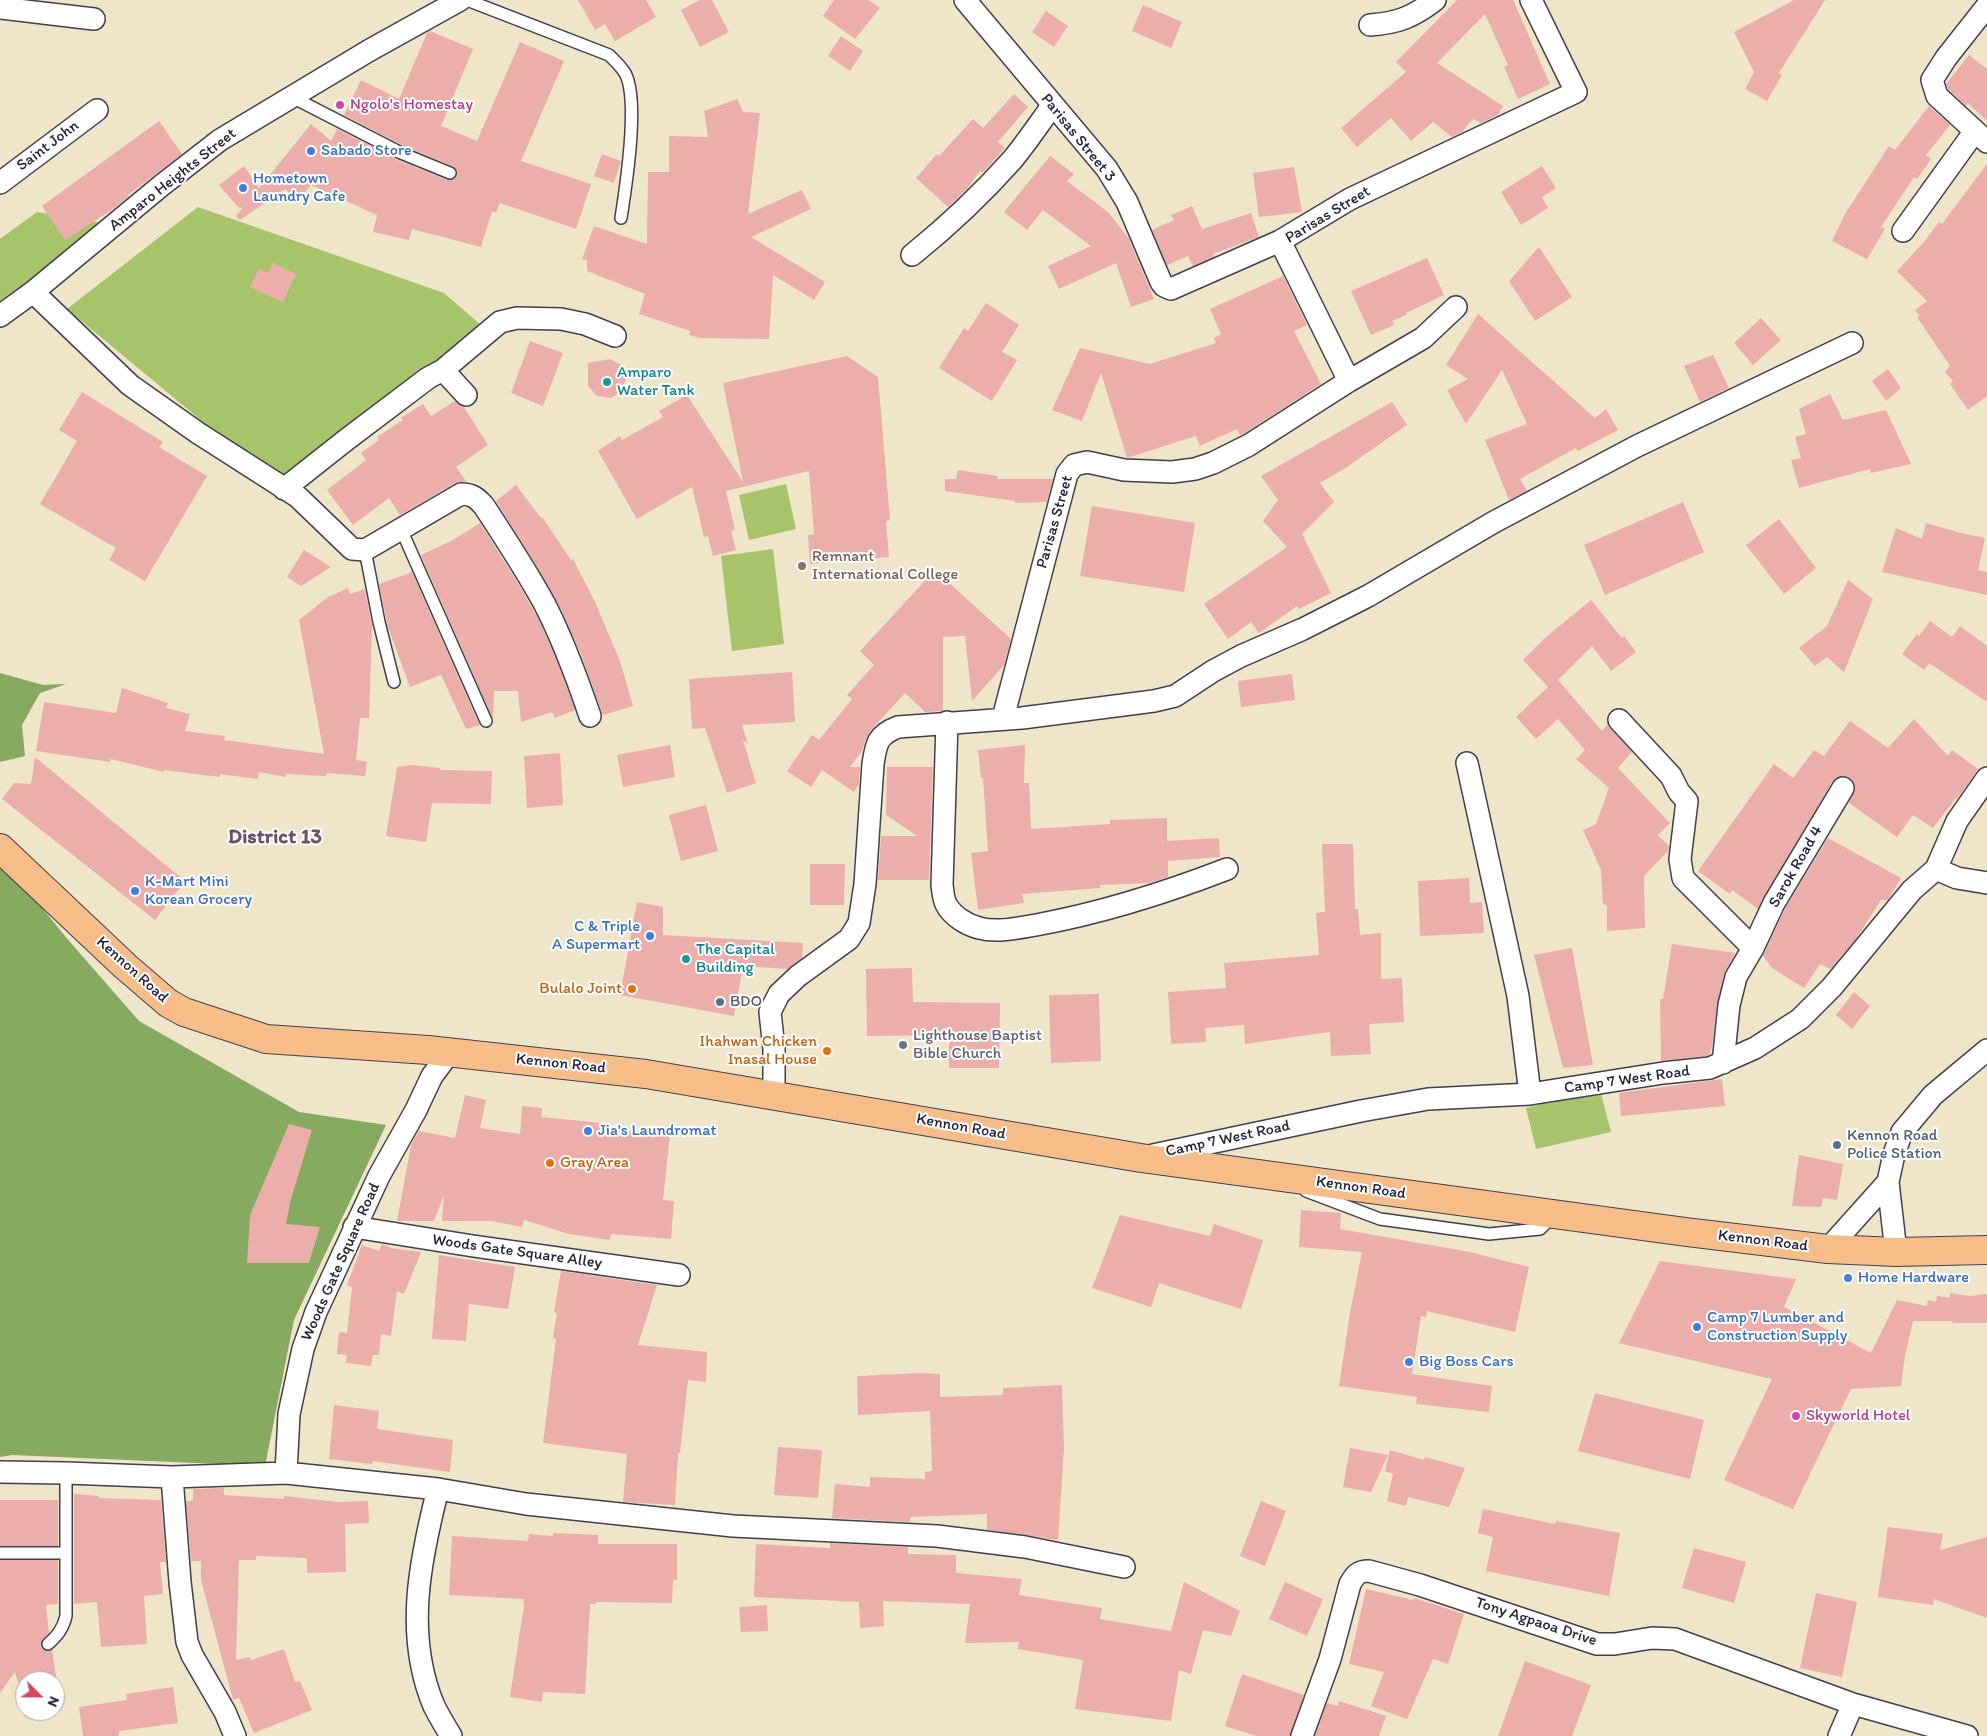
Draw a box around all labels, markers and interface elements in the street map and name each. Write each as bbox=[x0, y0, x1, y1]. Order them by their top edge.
street label: Parisas Street 3 bbox=[1036, 90, 1120, 186]
place label: Ngolo's Homestay bbox=[350, 95, 473, 115]
marker: Ngolo's Homestay bbox=[334, 99, 346, 111]
street label: Saint John bbox=[13, 116, 83, 176]
street label: Amparo Heights Street bbox=[106, 124, 240, 236]
place label: Sabado Store bbox=[321, 141, 412, 161]
marker: Sabado Store bbox=[305, 145, 317, 157]
place label: Hometown Laundry Cafe bbox=[253, 169, 345, 207]
marker: Hometown Laundry Cafe bbox=[237, 182, 249, 194]
street label: Parisas Street bbox=[1282, 182, 1374, 248]
place label: Amparo Water Tank bbox=[617, 363, 695, 401]
marker: Amparo Water Tank bbox=[601, 376, 613, 388]
street label: Parisas Street bbox=[1033, 473, 1077, 571]
place label: Remnant International College bbox=[812, 547, 958, 585]
marker: Remnant International College bbox=[796, 560, 808, 572]
street label: Sarok Road 4 bbox=[1765, 823, 1827, 911]
district label: District 13 bbox=[228, 825, 322, 851]
place label: K-Mart Mini Korean Grocery bbox=[145, 872, 252, 910]
marker: K-Mart Mini Korean Grocery bbox=[129, 885, 141, 897]
place label: C & Triple A Supermart bbox=[552, 917, 640, 955]
marker: C & Triple A Supermart bbox=[644, 930, 656, 942]
street label: Kennon Road bbox=[92, 933, 172, 1007]
place label: The Capital Building bbox=[696, 940, 775, 978]
marker: The Capital Building bbox=[680, 953, 692, 965]
place label: Bulalo Joint bbox=[539, 979, 622, 999]
marker: Bulalo Joint bbox=[626, 983, 638, 995]
place label: BDO bbox=[730, 992, 762, 1012]
marker: BDO bbox=[714, 996, 726, 1008]
place label: Lighthouse Baptist Bible Church bbox=[913, 1026, 1042, 1064]
place label: Ihahwan Chicken Inasal House bbox=[699, 1032, 817, 1070]
marker: Lighthouse Baptist Bible Church bbox=[897, 1039, 909, 1051]
marker: Ihahwan Chicken Inasal House bbox=[821, 1045, 833, 1057]
street label: Kennon Road bbox=[515, 1050, 607, 1078]
street label: Camp 7 West Road bbox=[1563, 1062, 1691, 1098]
street label: Kennon Road bbox=[915, 1110, 1007, 1144]
street label: Camp 7 West Road bbox=[1164, 1116, 1292, 1162]
place label: Jia's Laundromat bbox=[598, 1121, 717, 1141]
marker: Jia's Laundromat bbox=[582, 1125, 594, 1137]
place label: Kennon Road Police Station bbox=[1847, 1126, 1942, 1164]
marker: Kennon Road Police Station bbox=[1831, 1139, 1843, 1151]
place label: Gray Area bbox=[560, 1153, 629, 1173]
marker: Gray Area bbox=[544, 1157, 556, 1169]
street label: Kennon Road bbox=[1315, 1172, 1407, 1204]
street label: Woods Gate Square Road bbox=[297, 1180, 385, 1344]
street label: Kennon Road bbox=[1717, 1226, 1809, 1256]
street label: Woods Gate Square Alley bbox=[431, 1231, 603, 1273]
place label: Home Hardware bbox=[1858, 1268, 1969, 1288]
marker: Home Hardware bbox=[1842, 1272, 1854, 1284]
place label: Camp 7 Lumber and Construction Supply bbox=[1707, 1308, 1847, 1346]
marker: Camp 7 Lumber and Construction Supply bbox=[1691, 1321, 1703, 1333]
place label: Big Boss Cars bbox=[1419, 1352, 1514, 1372]
marker: Big Boss Cars bbox=[1403, 1356, 1415, 1368]
place label: Skyworld Hotel bbox=[1806, 1406, 1910, 1426]
marker: Skyworld Hotel bbox=[1790, 1410, 1802, 1422]
street label: Tony Agpaoa Drive bbox=[1473, 1593, 1599, 1651]
north arrow bbox=[15, 1671, 65, 1721]
text: N bbox=[44, 1694, 63, 1709]

